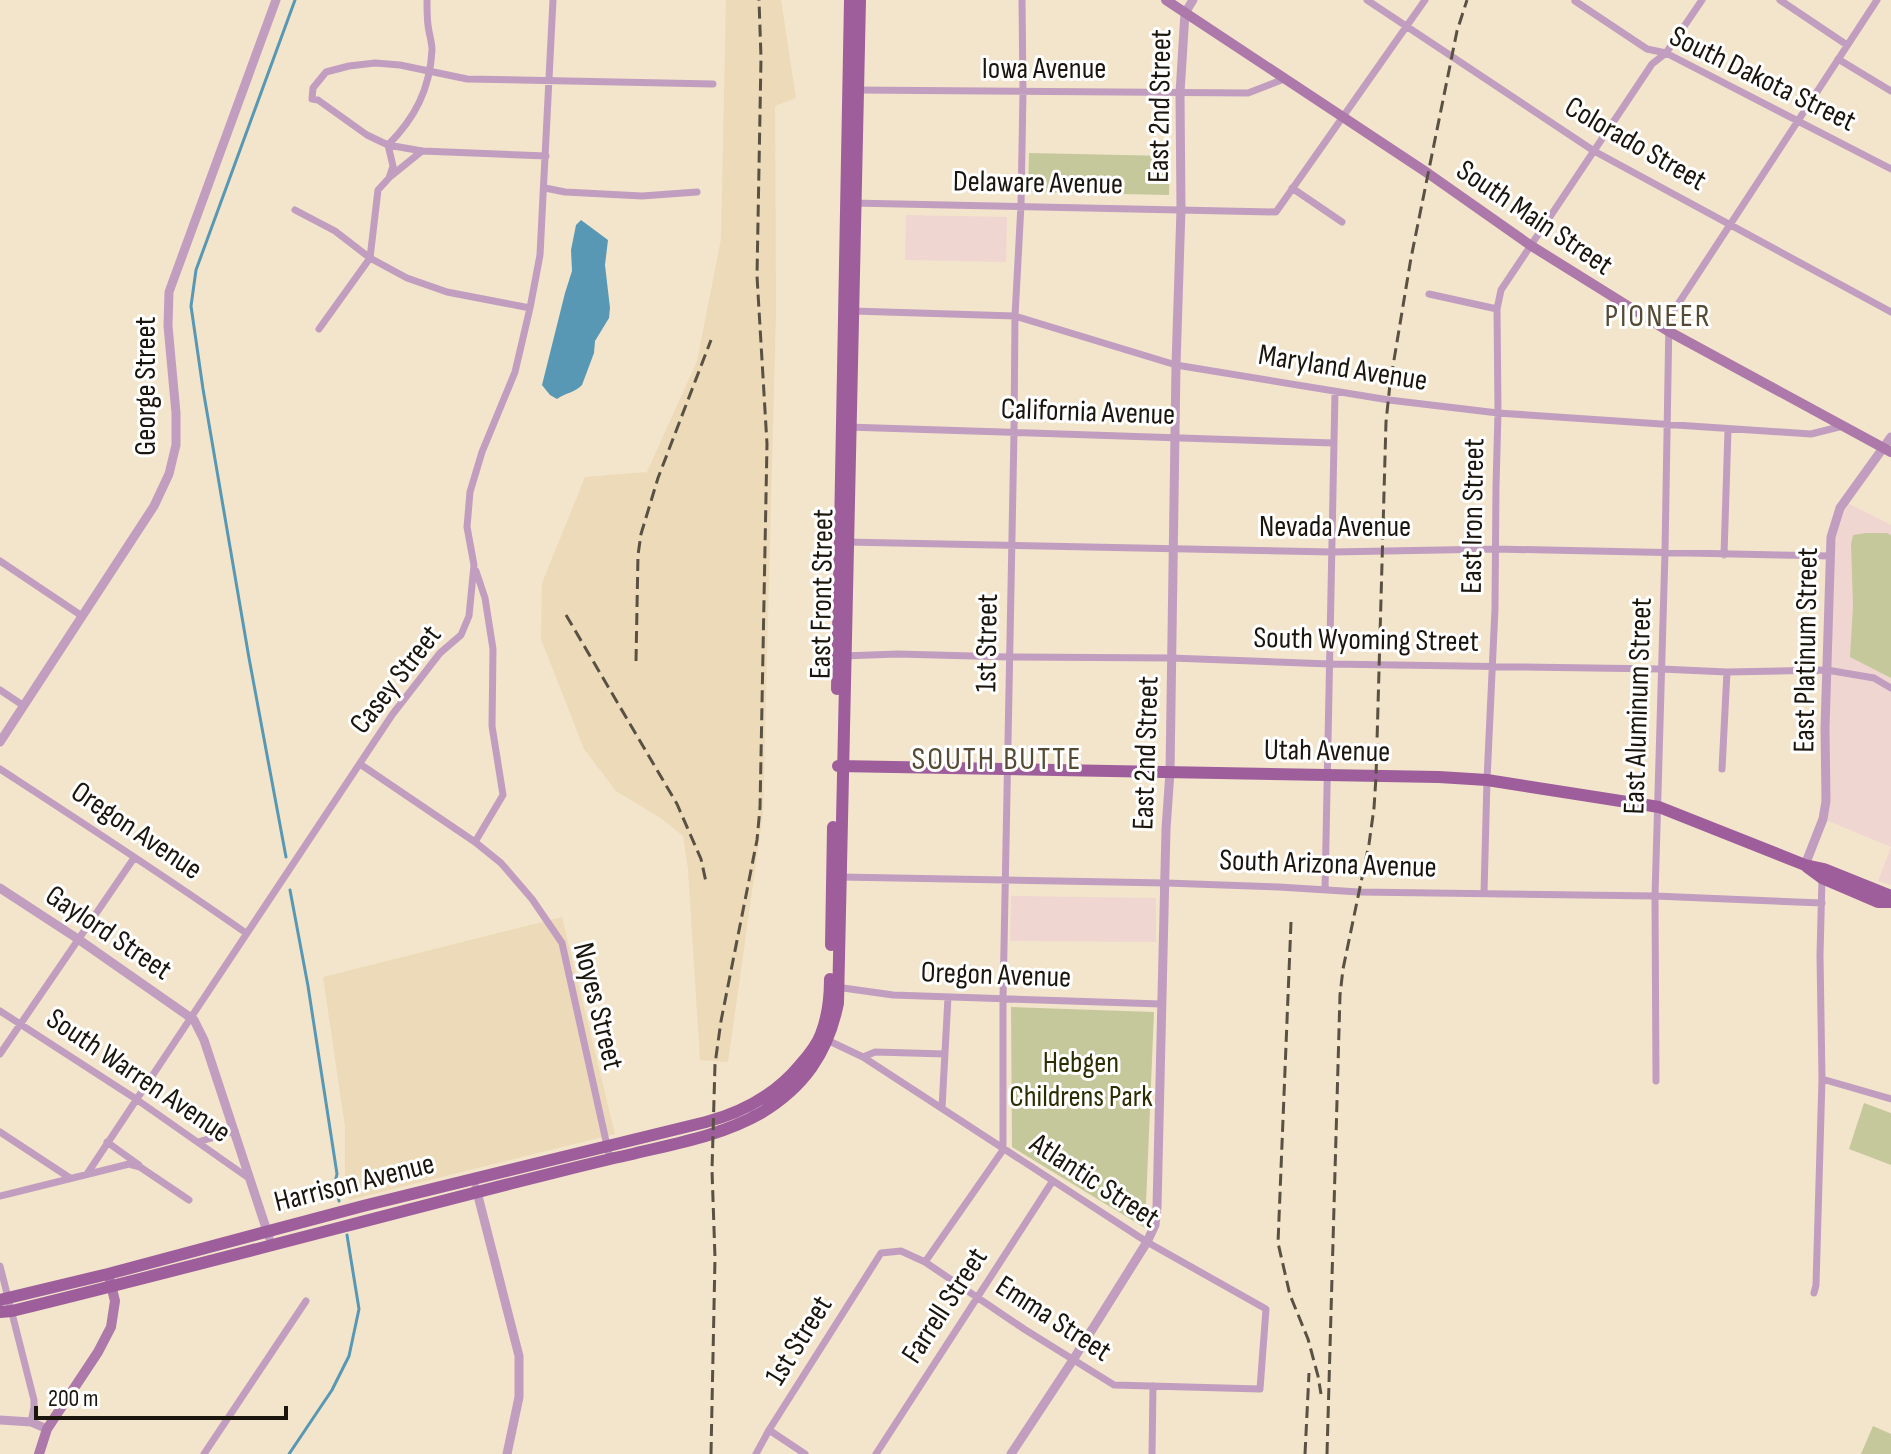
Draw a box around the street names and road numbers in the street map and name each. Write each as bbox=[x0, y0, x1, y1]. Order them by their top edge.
street label: South Dakota Street bbox=[1664, 18, 1862, 140]
street label: East 2nd Street bbox=[1141, 29, 1179, 183]
street label: Iowa Avenue bbox=[982, 51, 1106, 87]
street label: Colorado Street bbox=[1558, 89, 1713, 199]
street label: South Main Street bbox=[1450, 152, 1619, 283]
street label: Delaware Avenue bbox=[953, 164, 1123, 202]
street label: George Street bbox=[128, 316, 164, 456]
street label: Maryland Avenue bbox=[1256, 337, 1430, 399]
street label: California Avenue bbox=[1000, 391, 1176, 433]
street label: East Iron Street bbox=[1454, 438, 1492, 594]
street label: East Front Street bbox=[803, 509, 841, 679]
street label: Nevada Avenue bbox=[1259, 509, 1411, 545]
street label: East Platinum Street bbox=[1786, 547, 1826, 753]
street label: 1st Street bbox=[968, 593, 1006, 693]
street label: East Aluminum Street bbox=[1616, 597, 1660, 815]
street label: Casey Street bbox=[342, 618, 449, 741]
street label: South Wyoming Street bbox=[1253, 620, 1479, 660]
street label: East 2nd Street bbox=[1125, 676, 1167, 831]
street label: Utah Avenue bbox=[1263, 732, 1390, 770]
street label: Oregon Avenue bbox=[64, 774, 209, 888]
street label: South Arizona Avenue bbox=[1219, 842, 1437, 886]
street label: Gaylord Street bbox=[38, 878, 178, 988]
street label: Noyes Street bbox=[565, 939, 631, 1074]
street label: Oregon Avenue bbox=[920, 954, 1072, 996]
street label: South Warren Avenue bbox=[39, 1001, 237, 1151]
street label: Atlantic Street bbox=[1022, 1125, 1166, 1236]
street label: Harrison Avenue bbox=[270, 1146, 438, 1220]
street label: Farrell Street bbox=[894, 1241, 995, 1370]
street label: Emma Street bbox=[989, 1268, 1118, 1369]
street label: 1st Street bbox=[757, 1289, 840, 1392]

